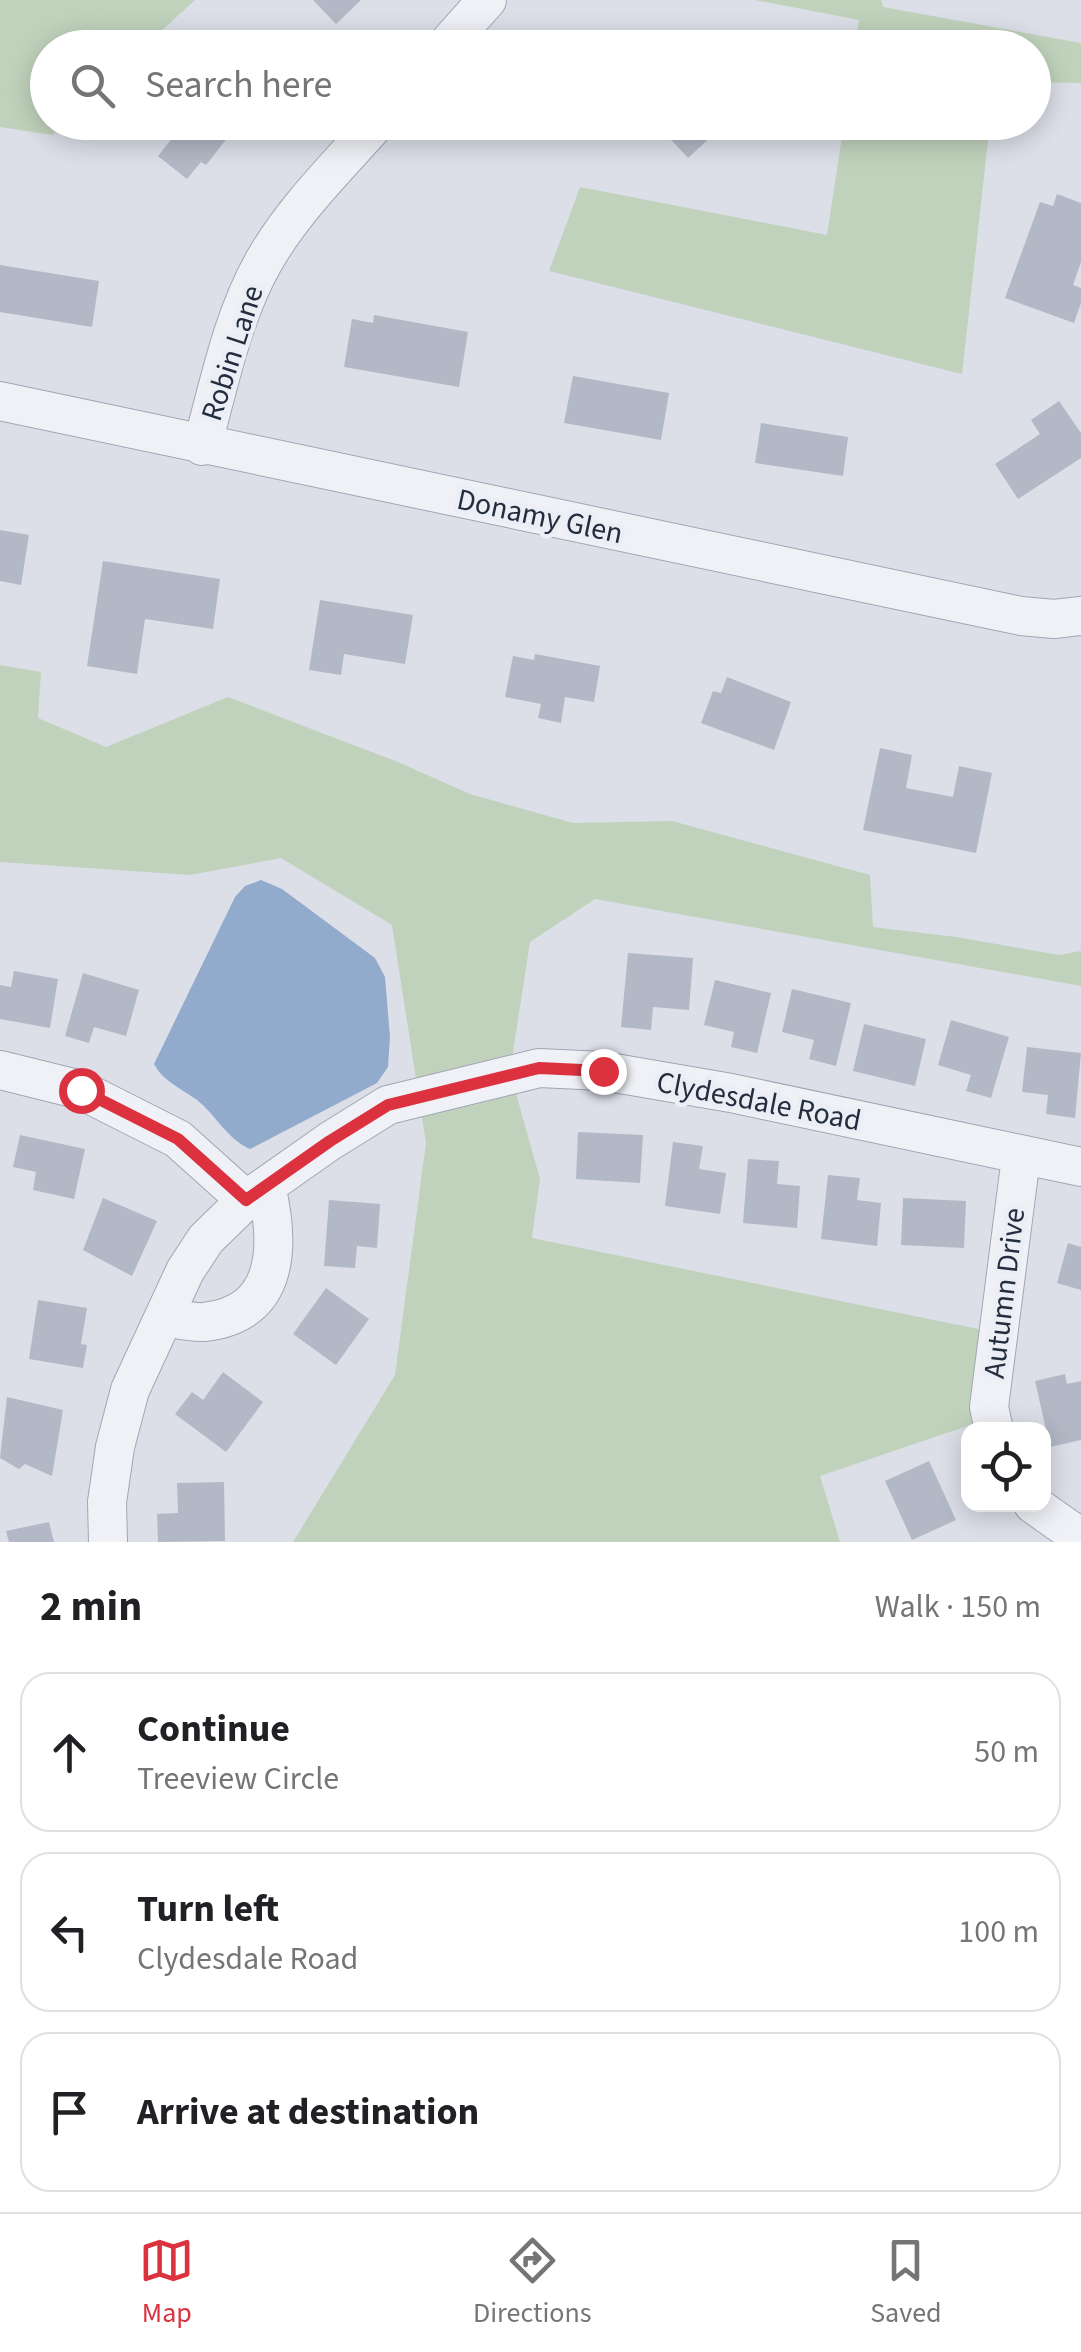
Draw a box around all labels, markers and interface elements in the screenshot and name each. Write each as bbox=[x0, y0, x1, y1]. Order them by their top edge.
search box bbox=[30, 30, 1051, 140]
icon: search bbox=[65, 58, 120, 113]
text: Search here bbox=[145, 58, 332, 112]
street label: Robin Lane bbox=[190, 280, 275, 427]
street label: Donamy Glen bbox=[453, 478, 627, 555]
route end bbox=[581, 1049, 627, 1095]
street label: Clydesdale Road bbox=[653, 1061, 865, 1142]
route start bbox=[59, 1068, 105, 1114]
street label: Autumn Drive bbox=[973, 1205, 1036, 1381]
map controls bbox=[961, 1422, 1051, 1512]
button: locate bbox=[961, 1422, 1051, 1512]
text: 2 min bbox=[40, 1577, 142, 1637]
text: Walk · 150 m bbox=[875, 1584, 1041, 1630]
text: Continue bbox=[137, 1702, 290, 1756]
icon: ahead bbox=[42, 1725, 97, 1780]
text: 50 m bbox=[974, 1729, 1039, 1775]
text: Treeview Circle bbox=[137, 1756, 339, 1802]
text: Turn left bbox=[137, 1882, 279, 1936]
icon: left bbox=[42, 1905, 97, 1960]
text: 100 m bbox=[958, 1909, 1039, 1955]
text: Clydesdale Road bbox=[137, 1936, 358, 1982]
icon: arrive bbox=[42, 2085, 97, 2140]
text: Arrive at destination bbox=[137, 2085, 479, 2139]
tab: Map bbox=[139, 2233, 194, 2333]
tab: Directions bbox=[473, 2233, 592, 2333]
tab: Saved bbox=[870, 2233, 942, 2333]

